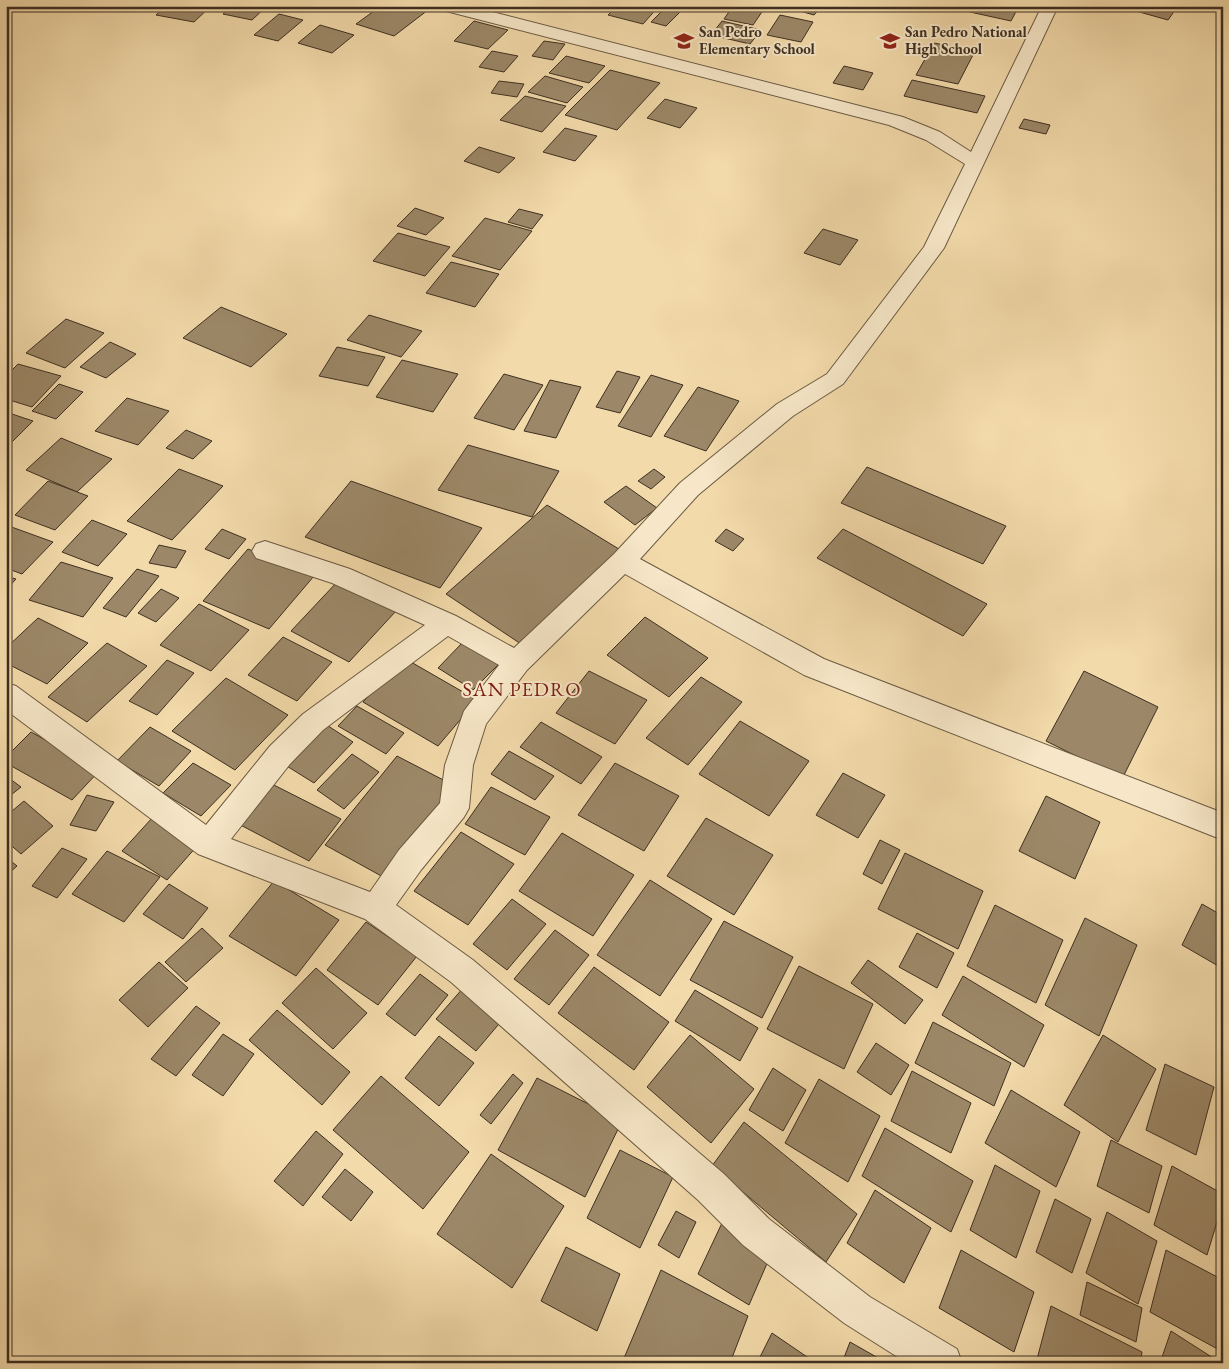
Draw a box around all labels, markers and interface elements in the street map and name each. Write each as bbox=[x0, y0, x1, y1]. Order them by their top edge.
place label: San Pedro Elementary School bbox=[699, 22, 816, 58]
place label: San Pedro National High School bbox=[905, 22, 1027, 58]
school or university icon: San Pedro Elementary School bbox=[673, 30, 695, 52]
school or university icon: San Pedro National High School bbox=[879, 30, 901, 52]
district label: SAN PEDRO bbox=[463, 676, 581, 702]

